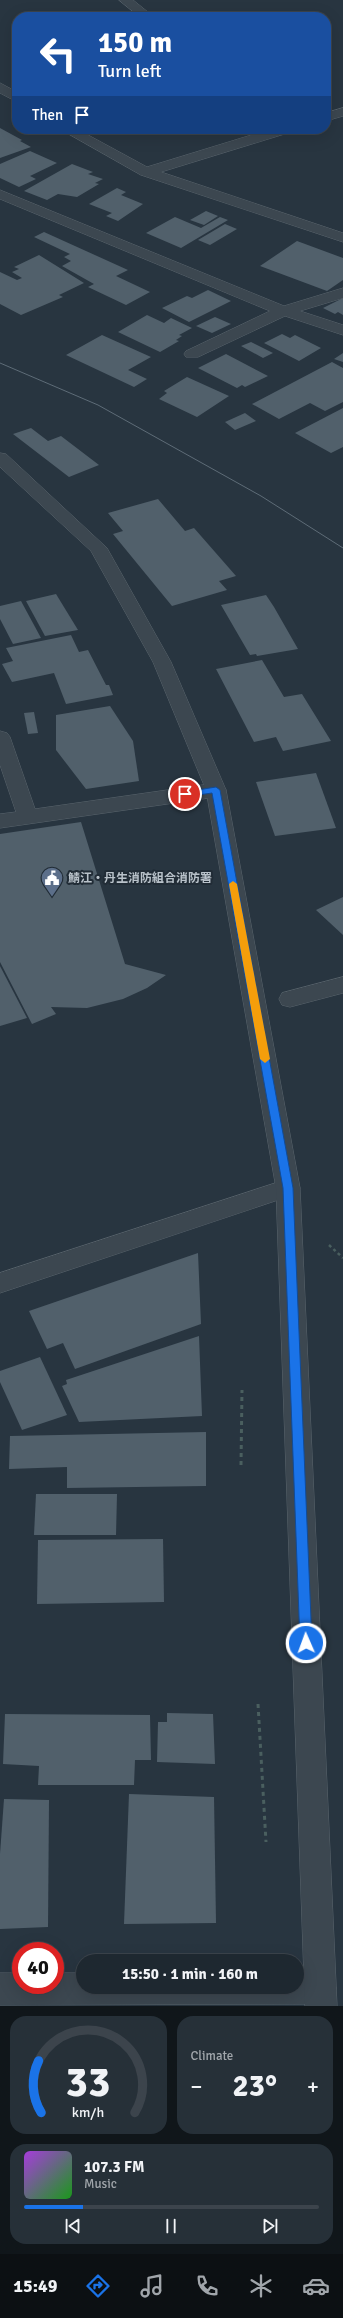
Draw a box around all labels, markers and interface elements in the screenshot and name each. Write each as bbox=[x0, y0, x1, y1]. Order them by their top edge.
text: 150 m bbox=[98, 26, 172, 60]
icon: left bbox=[32, 28, 84, 80]
text: Turn left bbox=[98, 60, 161, 82]
icon: arrive bbox=[71, 104, 93, 126]
text: Then bbox=[32, 106, 63, 124]
pin bbox=[168, 777, 202, 811]
icon: arrive bbox=[174, 783, 196, 805]
public building icon: 鯖江・丹生消防組合消防署 bbox=[39, 865, 65, 898]
place label: 鯖江・丹生消防組合消防署 bbox=[68, 871, 212, 886]
position arrow bbox=[285, 1622, 327, 1664]
speed limit sign: 40 bbox=[12, 1942, 64, 1994]
text: 15:50 · 1 min · 160 m bbox=[122, 1965, 258, 1983]
text: Climate bbox=[191, 2048, 233, 2064]
text: 33 bbox=[66, 2057, 111, 2108]
text: 23° bbox=[233, 2068, 277, 2105]
text: − bbox=[191, 2073, 202, 2100]
text: + bbox=[307, 2073, 319, 2100]
text: km/h bbox=[72, 2104, 104, 2121]
text: 107.3 FM bbox=[84, 2158, 145, 2176]
text: Music bbox=[84, 2176, 117, 2192]
icon: previous bbox=[62, 2215, 84, 2237]
icon: pause bbox=[160, 2215, 182, 2237]
icon: next bbox=[259, 2215, 281, 2237]
icon: directions bbox=[84, 2272, 112, 2300]
icon: music bbox=[138, 2272, 166, 2300]
icon: phone bbox=[193, 2272, 221, 2300]
icon: climate bbox=[247, 2272, 275, 2300]
icon: car bbox=[302, 2272, 330, 2300]
text: 15:49 bbox=[13, 2275, 57, 2297]

